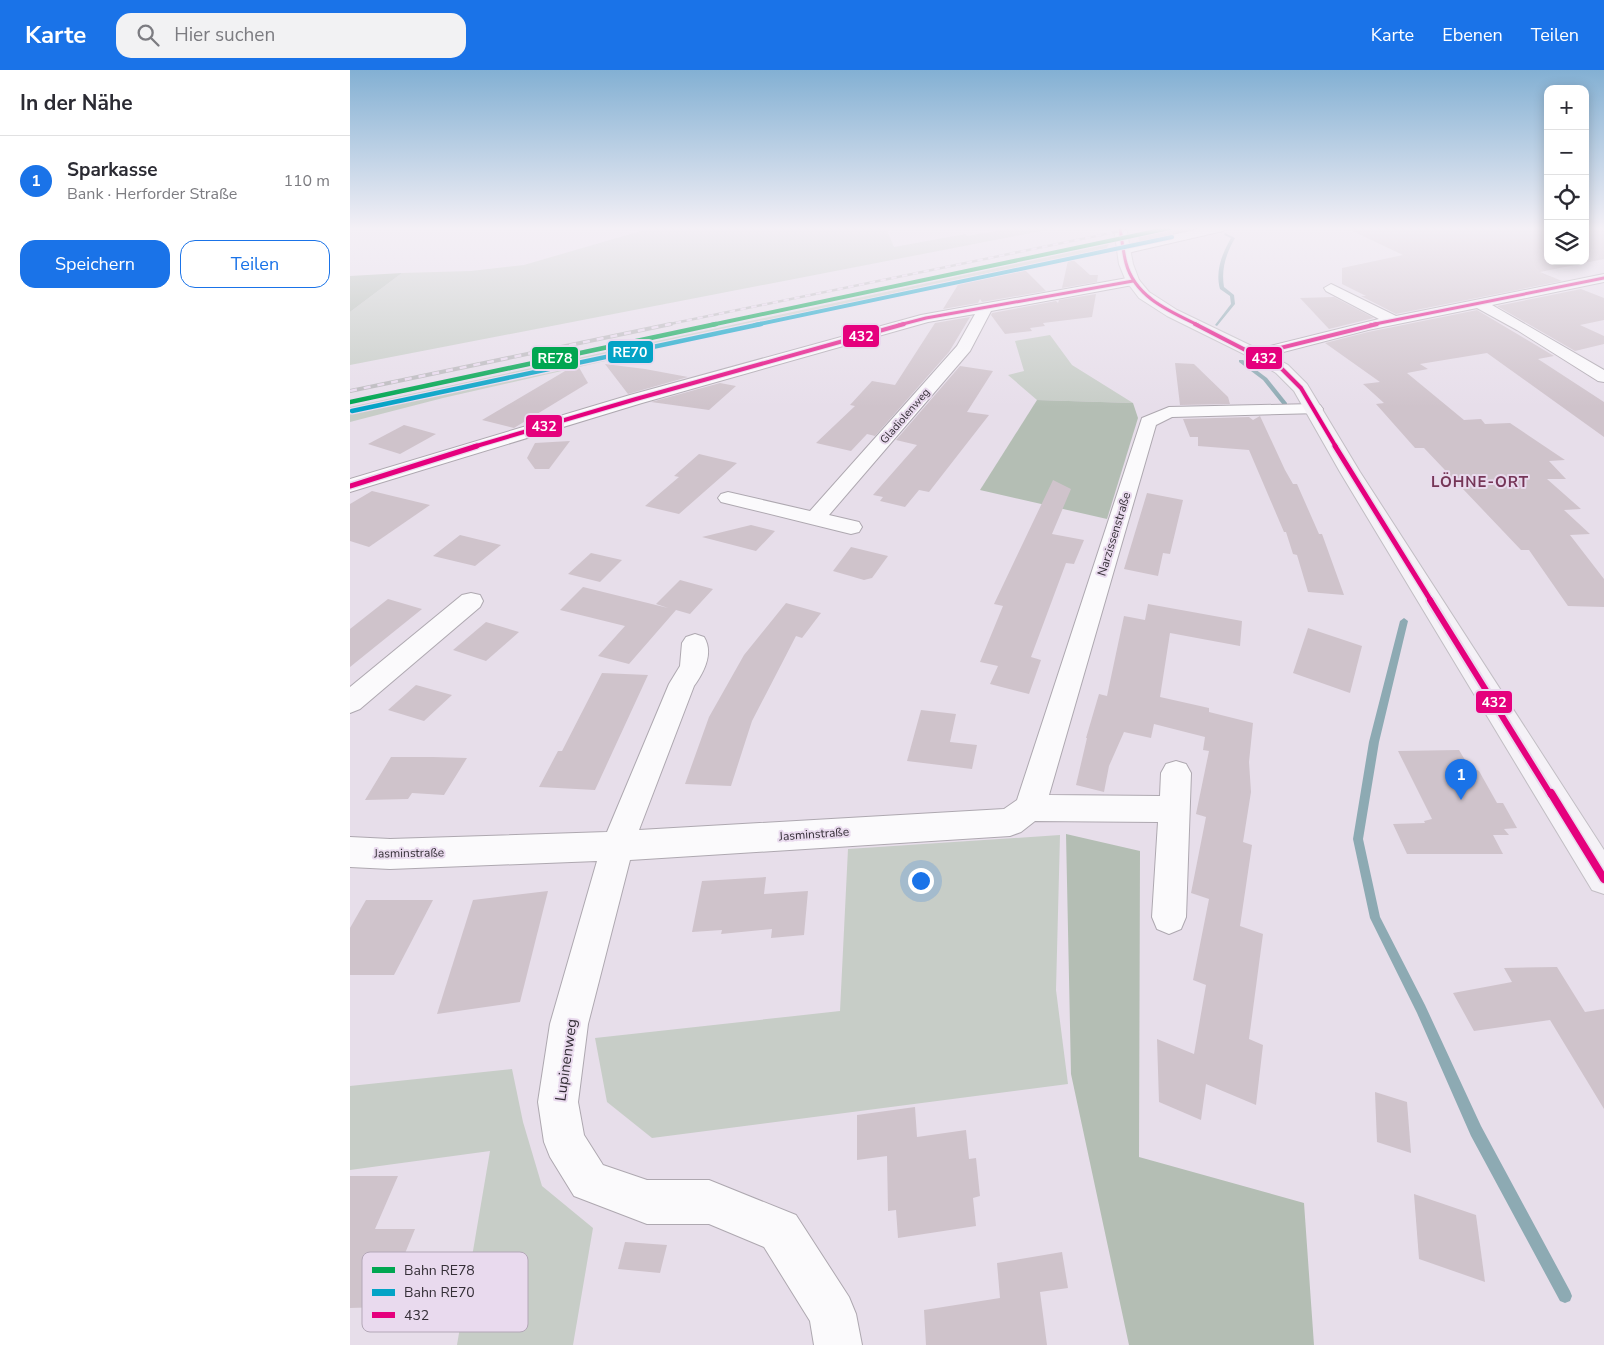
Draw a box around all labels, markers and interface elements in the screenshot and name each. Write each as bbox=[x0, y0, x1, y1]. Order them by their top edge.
search box bbox=[116, 13, 466, 58]
text: Karte bbox=[25, 19, 86, 51]
icon: search bbox=[134, 21, 162, 49]
text: Hier suchen bbox=[174, 22, 275, 48]
text: Karte bbox=[1371, 23, 1414, 47]
text: Ebenen bbox=[1442, 23, 1503, 47]
text: Teilen bbox=[1531, 23, 1579, 47]
map controls bbox=[1544, 85, 1589, 265]
button: + bbox=[1544, 85, 1589, 130]
text: In der Nähe bbox=[20, 89, 133, 117]
button: − bbox=[1544, 130, 1589, 175]
text: Sparkasse bbox=[67, 157, 158, 183]
text: 1 bbox=[31, 170, 41, 192]
text: 110 m bbox=[283, 170, 330, 192]
button: locate bbox=[1544, 175, 1589, 220]
text: Bank · Herforder Straße bbox=[67, 183, 237, 205]
button: layers bbox=[1544, 220, 1589, 265]
button: Speichern bbox=[20, 240, 170, 288]
button: Teilen bbox=[180, 240, 330, 288]
line badge: 432 bbox=[842, 324, 880, 348]
text: 432 bbox=[848, 327, 874, 346]
line badge: RE70 bbox=[607, 340, 654, 364]
text: RE70 bbox=[613, 343, 647, 362]
line badge: RE78 bbox=[531, 346, 579, 370]
line badge: 432 bbox=[1245, 346, 1283, 370]
text: RE78 bbox=[538, 349, 572, 368]
text: 432 bbox=[1251, 349, 1277, 368]
street label: Gladiolenweg bbox=[877, 385, 933, 447]
line badge: 432 bbox=[525, 414, 563, 438]
text: 432 bbox=[531, 417, 557, 436]
district label: LÖHNE-ORT bbox=[1431, 472, 1529, 492]
street label: Narzissenstraße bbox=[1094, 490, 1134, 578]
line badge: 432 bbox=[1475, 690, 1513, 714]
text: 432 bbox=[1481, 693, 1507, 712]
pin: 1 bbox=[1445, 759, 1477, 800]
street label: Jasminstraße bbox=[777, 824, 850, 844]
street label: Jasminstraße bbox=[373, 844, 444, 862]
your location bbox=[908, 868, 934, 894]
street label: Lupinenweg bbox=[550, 1018, 582, 1102]
legend bbox=[362, 1252, 528, 1332]
text: Bahn RE78 bbox=[404, 1261, 475, 1280]
text: Bahn RE70 bbox=[404, 1283, 475, 1302]
text: 432 bbox=[404, 1306, 429, 1325]

